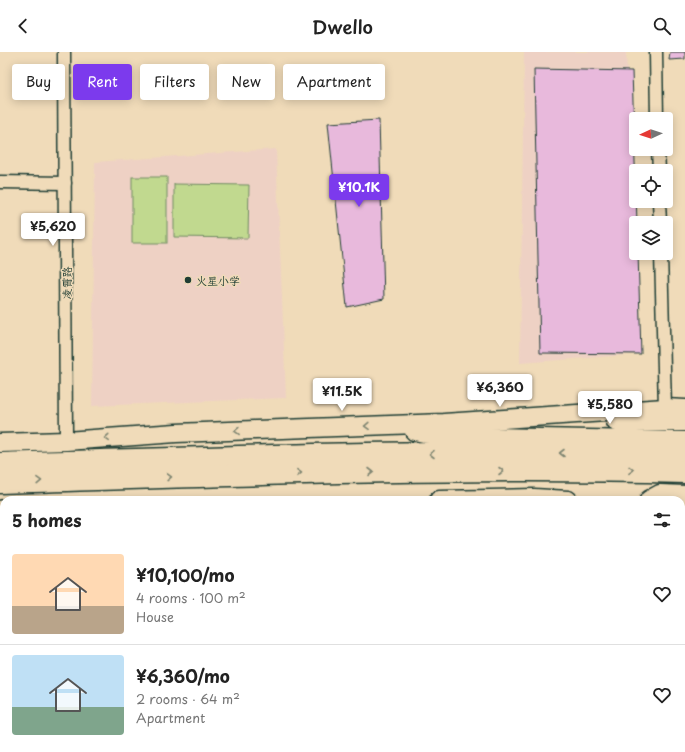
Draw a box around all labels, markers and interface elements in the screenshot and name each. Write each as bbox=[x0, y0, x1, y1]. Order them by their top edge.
text: Dwello bbox=[312, 13, 373, 40]
icon: back bbox=[12, 15, 34, 37]
icon: search bbox=[651, 15, 673, 37]
chip: Buy bbox=[12, 64, 65, 100]
chip: Rent bbox=[73, 64, 132, 100]
chip: Filters bbox=[140, 64, 209, 100]
chip: New bbox=[217, 64, 275, 100]
chip: Apartment bbox=[283, 64, 385, 100]
north arrow bbox=[629, 112, 673, 156]
map controls bbox=[629, 112, 673, 260]
button: locate bbox=[629, 164, 673, 208]
pin: ¥10.1K bbox=[326, 174, 392, 208]
text: ¥10.1K bbox=[338, 177, 380, 196]
pin: ¥5,620 bbox=[20, 213, 86, 247]
text: ¥5,620 bbox=[30, 216, 76, 235]
button: layers bbox=[629, 216, 673, 260]
street label: 凌霄路 bbox=[58, 267, 75, 300]
place label: 火星小学 bbox=[196, 272, 240, 289]
marker: 火星小学 bbox=[183, 275, 193, 285]
pin: ¥6,360 bbox=[467, 374, 533, 408]
text: ¥6,360 bbox=[476, 377, 524, 396]
pin: ¥11.5K bbox=[309, 378, 375, 412]
text: ¥11.5K bbox=[322, 381, 362, 400]
pin: ¥5,580 bbox=[577, 391, 643, 425]
text: ¥5,580 bbox=[587, 394, 633, 413]
one-way arrow bbox=[364, 422, 370, 430]
one-way arrow bbox=[234, 426, 240, 435]
one-way arrow bbox=[104, 433, 110, 442]
one-way arrow bbox=[559, 449, 565, 457]
one-way arrow bbox=[429, 450, 435, 458]
one-way arrow bbox=[628, 466, 634, 475]
one-way arrow bbox=[498, 467, 504, 475]
one-way arrow bbox=[368, 468, 374, 476]
one-way arrow bbox=[296, 469, 302, 477]
one-way arrow bbox=[166, 473, 172, 481]
one-way arrow bbox=[36, 477, 42, 485]
text: 5 homes bbox=[12, 507, 82, 533]
icon: filters bbox=[651, 509, 673, 531]
text: ¥10,100/mo bbox=[136, 562, 234, 588]
icon: home bbox=[44, 570, 92, 618]
icon: heart bbox=[651, 583, 673, 605]
text: 4 rooms · 100 m² bbox=[136, 588, 246, 607]
text: House bbox=[136, 607, 174, 626]
text: ¥6,360/mo bbox=[136, 663, 230, 689]
icon: home bbox=[44, 671, 92, 719]
icon: heart bbox=[651, 684, 673, 706]
text: 2 rooms · 64 m² bbox=[136, 689, 240, 708]
text: Apartment bbox=[136, 708, 205, 727]

